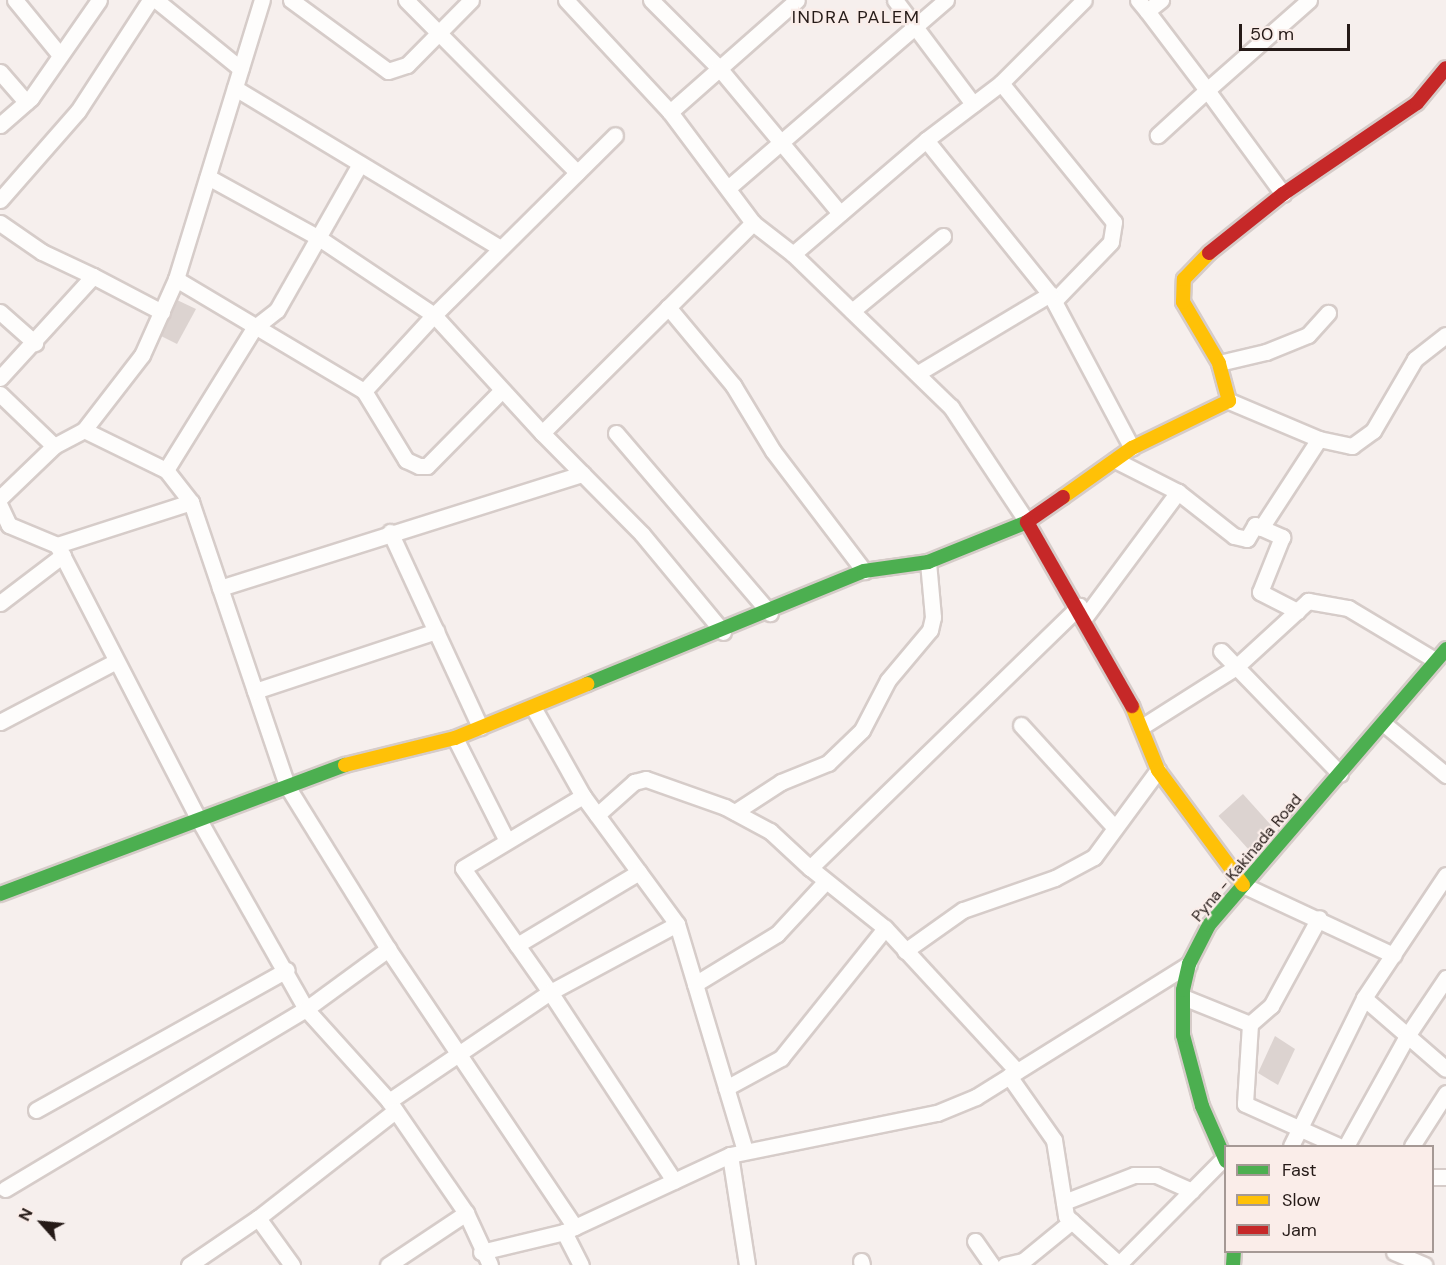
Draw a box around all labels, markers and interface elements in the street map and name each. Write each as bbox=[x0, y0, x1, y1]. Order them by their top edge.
district label: INDRA PALEM bbox=[792, 6, 920, 28]
scale bar bbox=[1242, 12, 1353, 50]
text: 50 m bbox=[1250, 22, 1294, 46]
street label: Pyna - Kakinada Road bbox=[1188, 790, 1306, 926]
legend bbox=[1224, 1145, 1434, 1253]
text: Fast bbox=[1282, 1158, 1317, 1182]
text: Slow bbox=[1282, 1188, 1321, 1212]
north arrow bbox=[12, 1193, 72, 1253]
text: N bbox=[14, 1205, 38, 1225]
text: Jam bbox=[1282, 1218, 1317, 1242]

